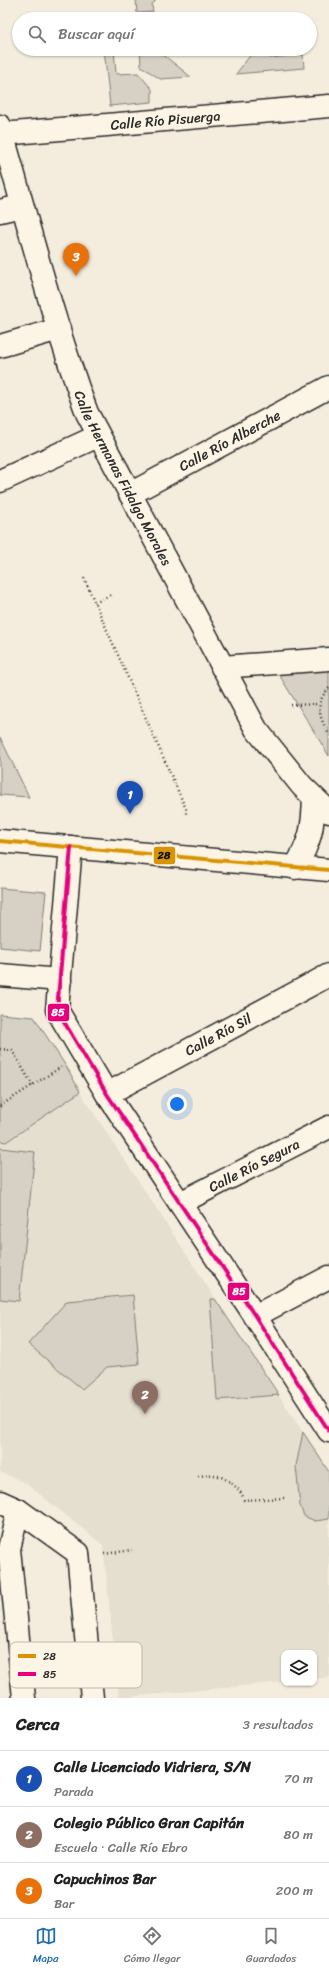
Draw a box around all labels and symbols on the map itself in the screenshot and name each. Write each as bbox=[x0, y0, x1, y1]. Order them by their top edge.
street label: Calle Río Pisuerga bbox=[110, 103, 221, 138]
pin: 3 bbox=[63, 243, 89, 276]
street label: Calle Hermanas Fidalgo Morales bbox=[67, 387, 179, 570]
street label: Calle Río Alberche bbox=[174, 403, 285, 479]
pin: 1 bbox=[117, 781, 143, 814]
line badge: 28 bbox=[153, 846, 176, 865]
text: 28 bbox=[157, 846, 171, 865]
line badge: 85 bbox=[47, 1003, 70, 1022]
text: 85 bbox=[50, 1003, 65, 1022]
street label: Calle Río Sil bbox=[180, 1006, 257, 1063]
your location bbox=[167, 1094, 187, 1114]
street label: Calle Río Segura bbox=[204, 1132, 304, 1200]
line badge: 85 bbox=[227, 1282, 250, 1301]
text: 85 bbox=[231, 1282, 246, 1301]
pin: 2 bbox=[132, 1381, 158, 1414]
legend bbox=[10, 1642, 142, 1688]
text: 28 bbox=[43, 1647, 56, 1666]
text: 85 bbox=[43, 1665, 57, 1684]

